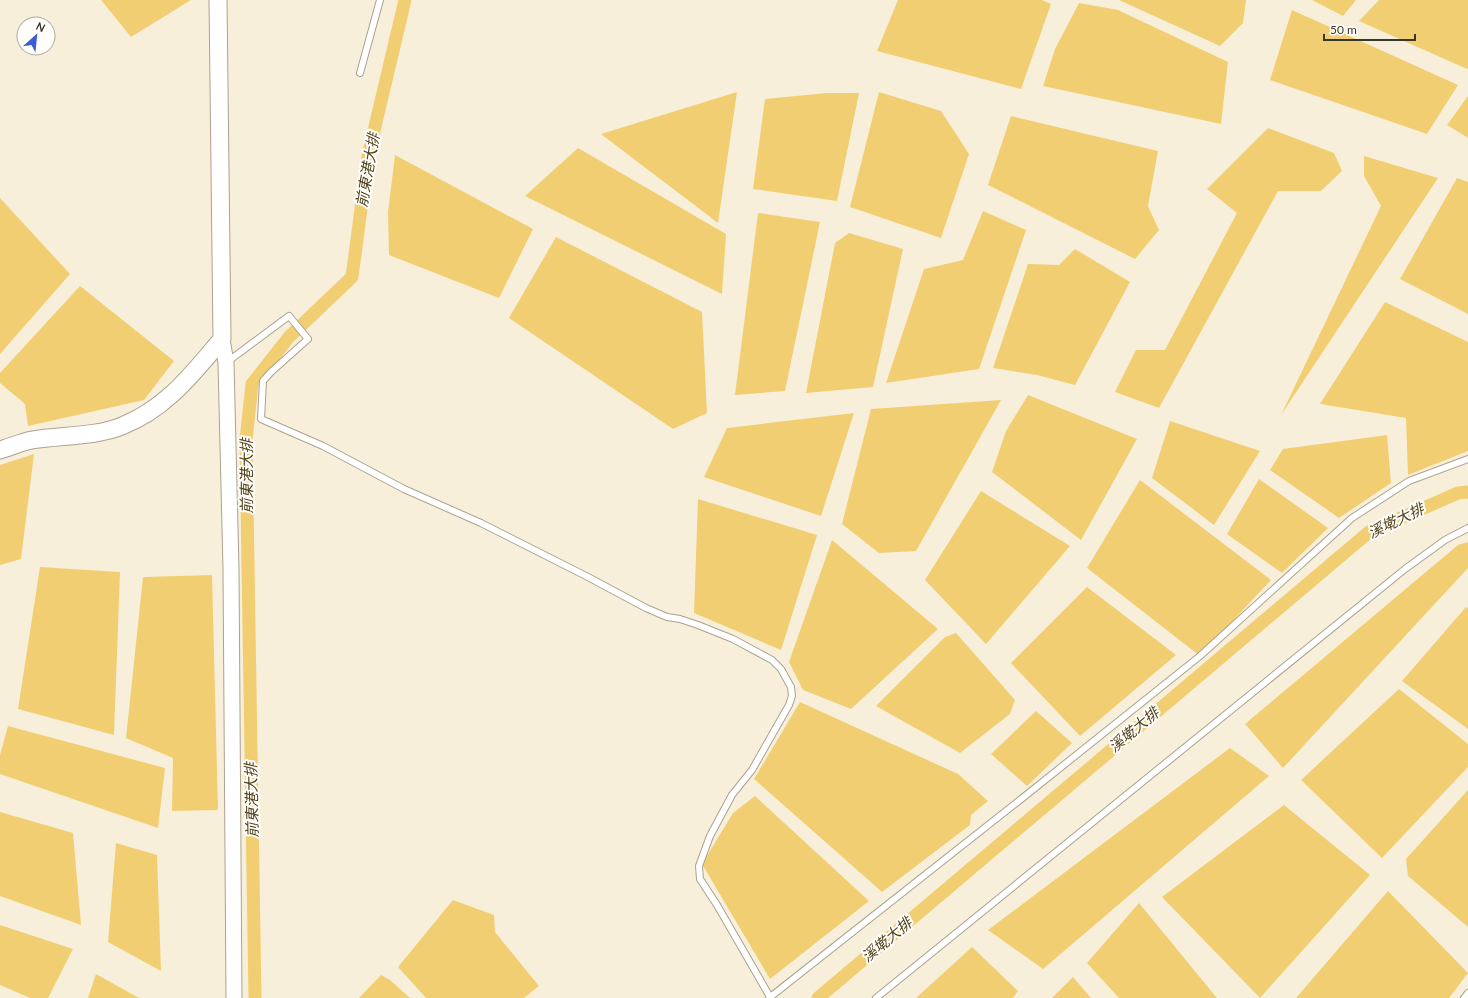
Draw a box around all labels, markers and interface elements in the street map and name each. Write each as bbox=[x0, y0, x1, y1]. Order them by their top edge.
north arrow bbox=[16, 16, 56, 56]
scale bar bbox=[1324, 16, 1415, 42]
text: N bbox=[34, 19, 47, 34]
text: 50 m bbox=[1330, 22, 1357, 37]
water label: 前東港大排 bbox=[352, 129, 383, 208]
water label: 前東港大排 bbox=[237, 437, 255, 514]
water label: 溪墘大排 bbox=[1365, 498, 1428, 541]
water label: 溪墘大排 bbox=[1105, 702, 1164, 755]
water label: 前東港大排 bbox=[241, 760, 261, 838]
water label: 溪墘大排 bbox=[858, 912, 917, 965]

